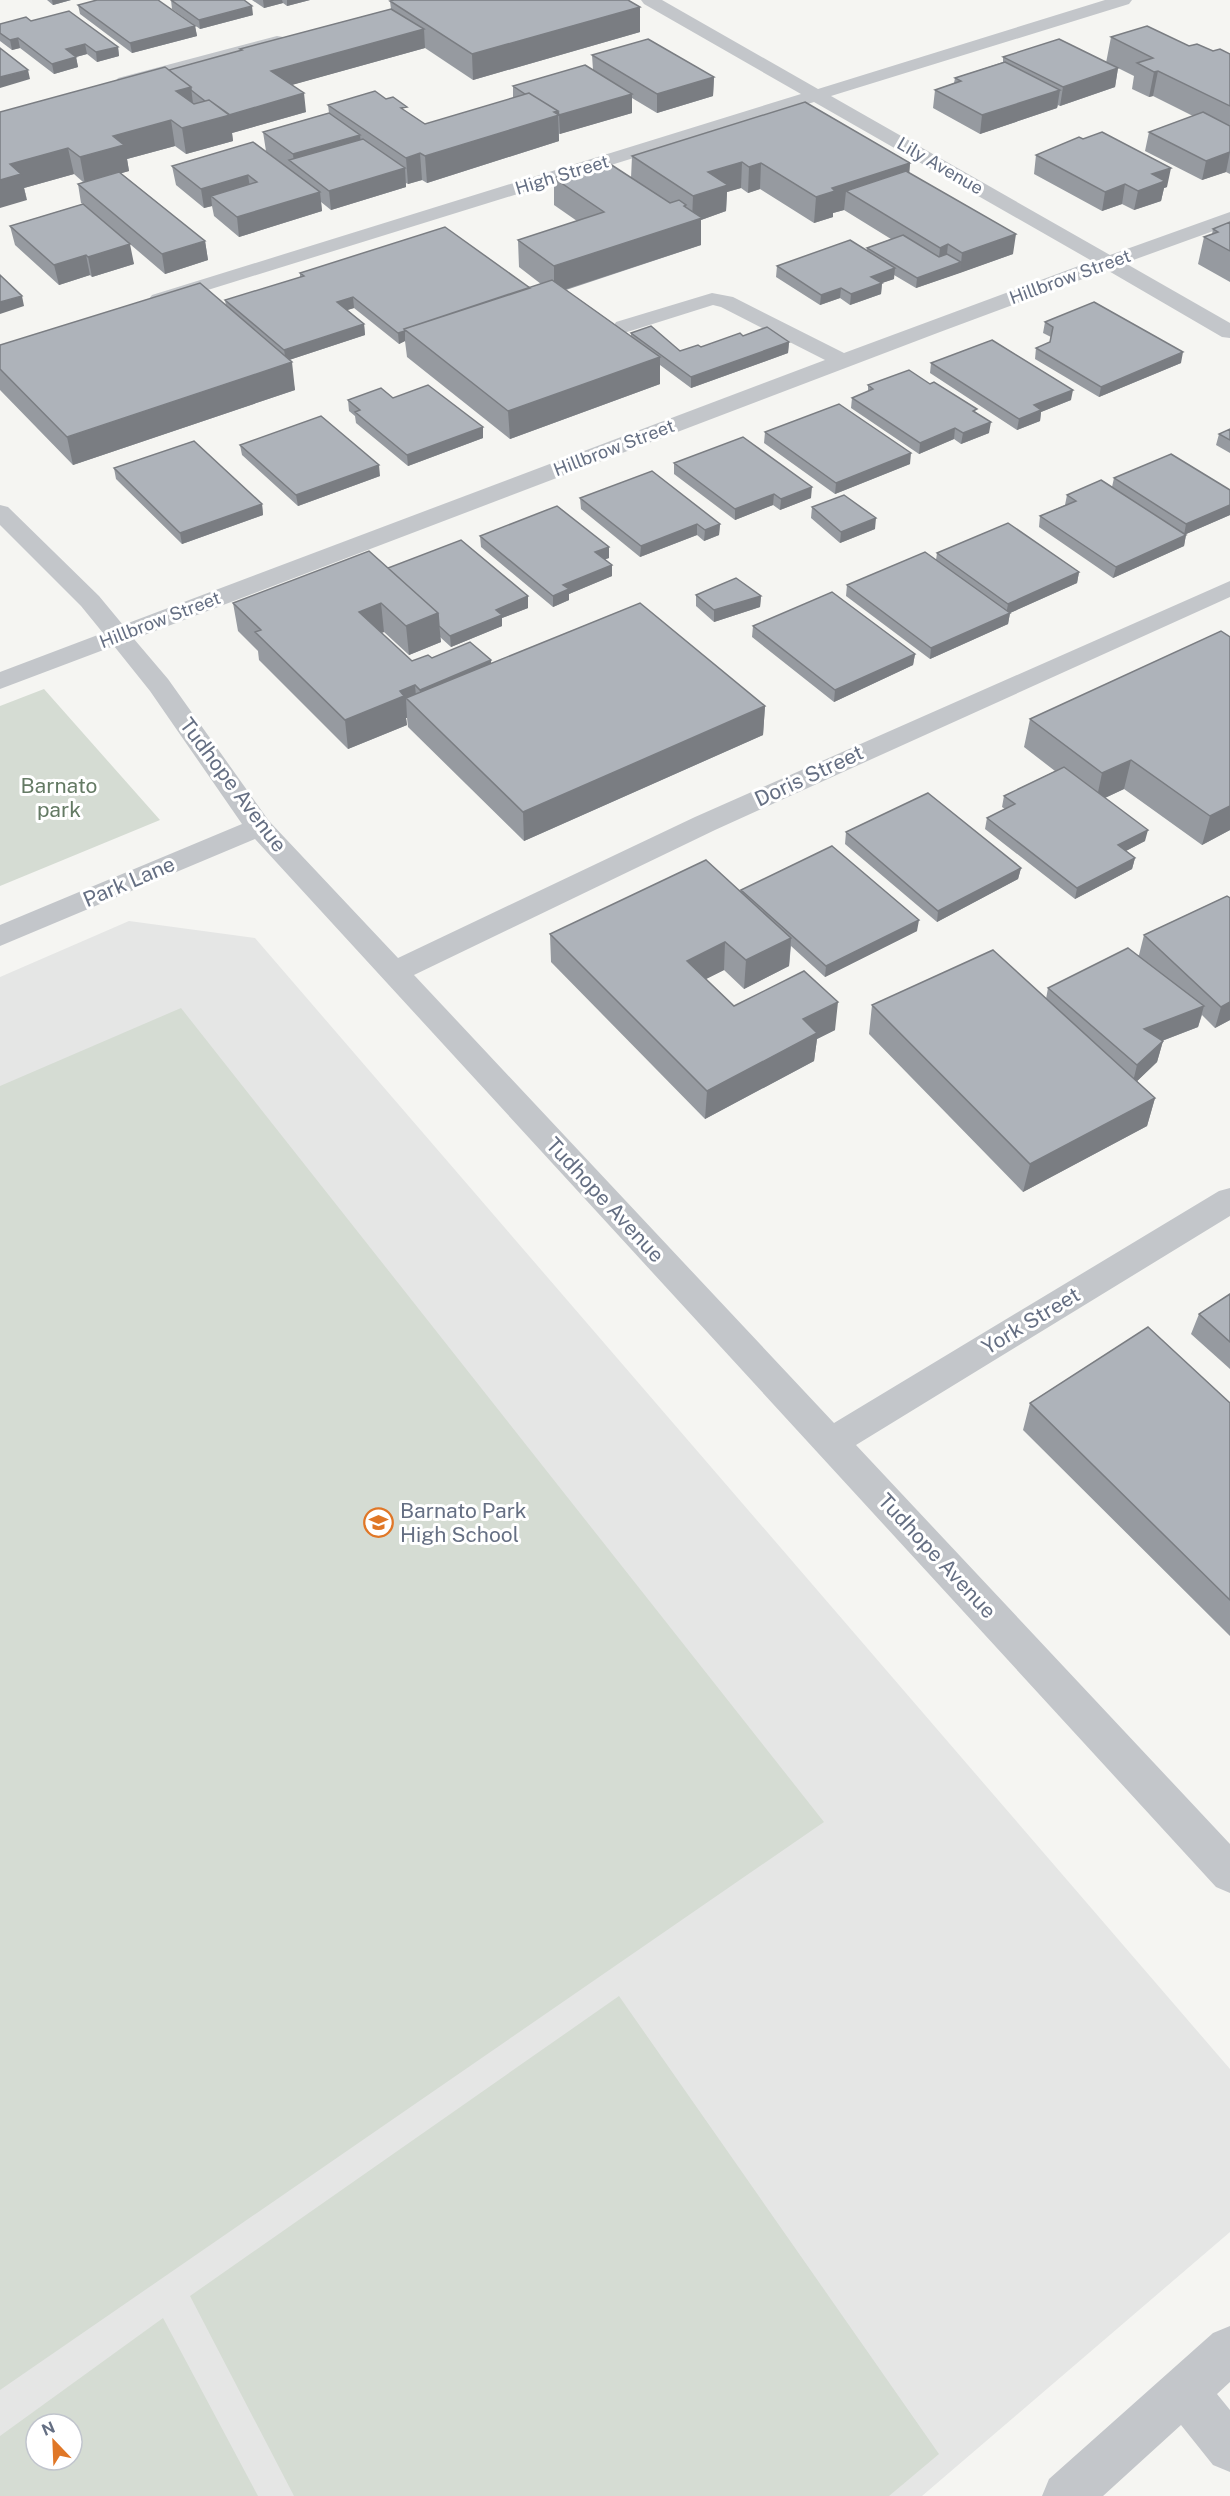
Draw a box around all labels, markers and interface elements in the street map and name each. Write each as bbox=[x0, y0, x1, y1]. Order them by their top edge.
street label: Lily Avenue bbox=[894, 133, 987, 199]
street label: High Street bbox=[513, 150, 611, 199]
street label: Hillbrow Street bbox=[1006, 245, 1133, 308]
street label: Hillbrow Street bbox=[551, 415, 677, 480]
street label: Hillbrow Street bbox=[97, 587, 223, 652]
street label: Tudhope Avenue bbox=[175, 713, 292, 857]
street label: Doris Street bbox=[751, 740, 867, 812]
park label: Barnato park bbox=[21, 773, 97, 822]
street label: Park Lane bbox=[79, 851, 178, 912]
street label: Tudhope Avenue bbox=[541, 1132, 670, 1267]
street label: York Street bbox=[977, 1282, 1084, 1360]
street label: Tudhope Avenue bbox=[873, 1488, 1002, 1623]
place label: Barnato Park High School bbox=[400, 1498, 527, 1547]
school or university icon: Barnato Park High School bbox=[363, 1507, 395, 1539]
north arrow bbox=[24, 2412, 84, 2472]
text: N bbox=[39, 2417, 58, 2440]

